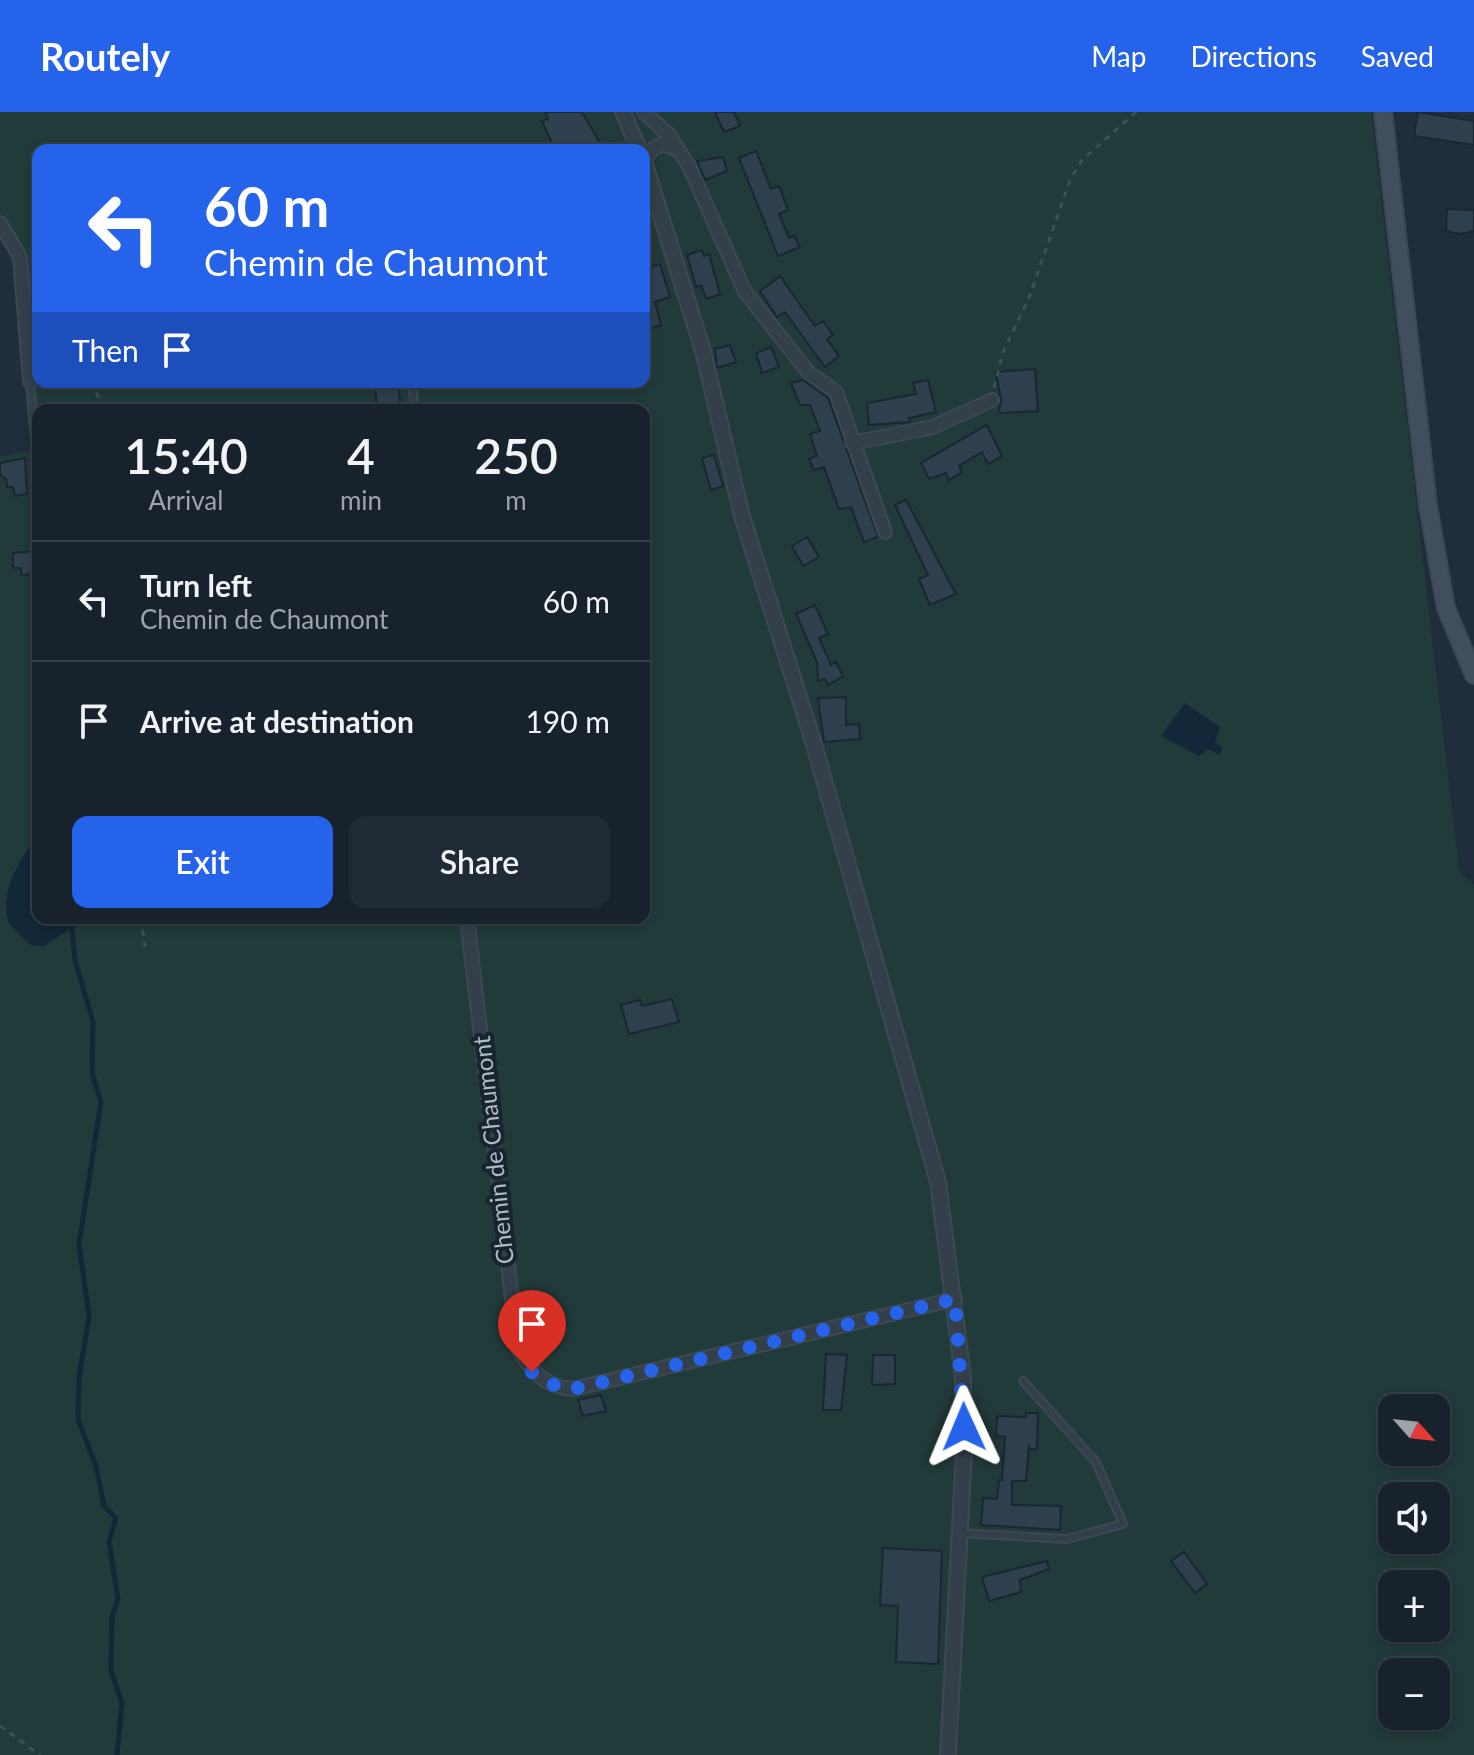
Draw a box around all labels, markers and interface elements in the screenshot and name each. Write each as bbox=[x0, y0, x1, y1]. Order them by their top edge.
text: Routely bbox=[40, 33, 170, 79]
text: Map bbox=[1091, 39, 1146, 73]
text: Directions bbox=[1190, 39, 1317, 73]
text: Saved bbox=[1361, 39, 1434, 73]
text: 60 m bbox=[204, 172, 329, 239]
icon: left bbox=[72, 176, 176, 280]
text: Chemin de Chaumont bbox=[204, 240, 548, 284]
icon: arrive bbox=[155, 328, 199, 372]
text: Then bbox=[72, 332, 139, 368]
text: 15:40 bbox=[124, 427, 248, 484]
text: 4 bbox=[347, 427, 375, 484]
text: 250 bbox=[474, 427, 558, 484]
text: Arrival bbox=[149, 484, 223, 516]
text: min bbox=[340, 484, 382, 516]
text: m bbox=[505, 484, 527, 516]
text: Turn left bbox=[140, 567, 252, 603]
icon: left bbox=[72, 579, 116, 623]
text: 60 m bbox=[543, 583, 610, 619]
text: Chemin de Chaumont bbox=[140, 603, 388, 635]
icon: arrive bbox=[72, 699, 116, 743]
text: Arrive at destination bbox=[140, 703, 414, 739]
text: 190 m bbox=[525, 703, 610, 739]
button: Exit bbox=[72, 816, 333, 908]
button: Share bbox=[349, 816, 610, 908]
street label: Chemin de Chaumont bbox=[466, 1034, 519, 1266]
pin bbox=[498, 1290, 566, 1372]
icon: arrive bbox=[510, 1302, 554, 1346]
position arrow bbox=[922, 1385, 1006, 1469]
north arrow bbox=[1378, 1394, 1450, 1466]
map controls bbox=[1378, 1394, 1450, 1730]
button: sound bbox=[1378, 1482, 1450, 1554]
button: + bbox=[1378, 1570, 1450, 1642]
button: − bbox=[1378, 1658, 1450, 1730]

